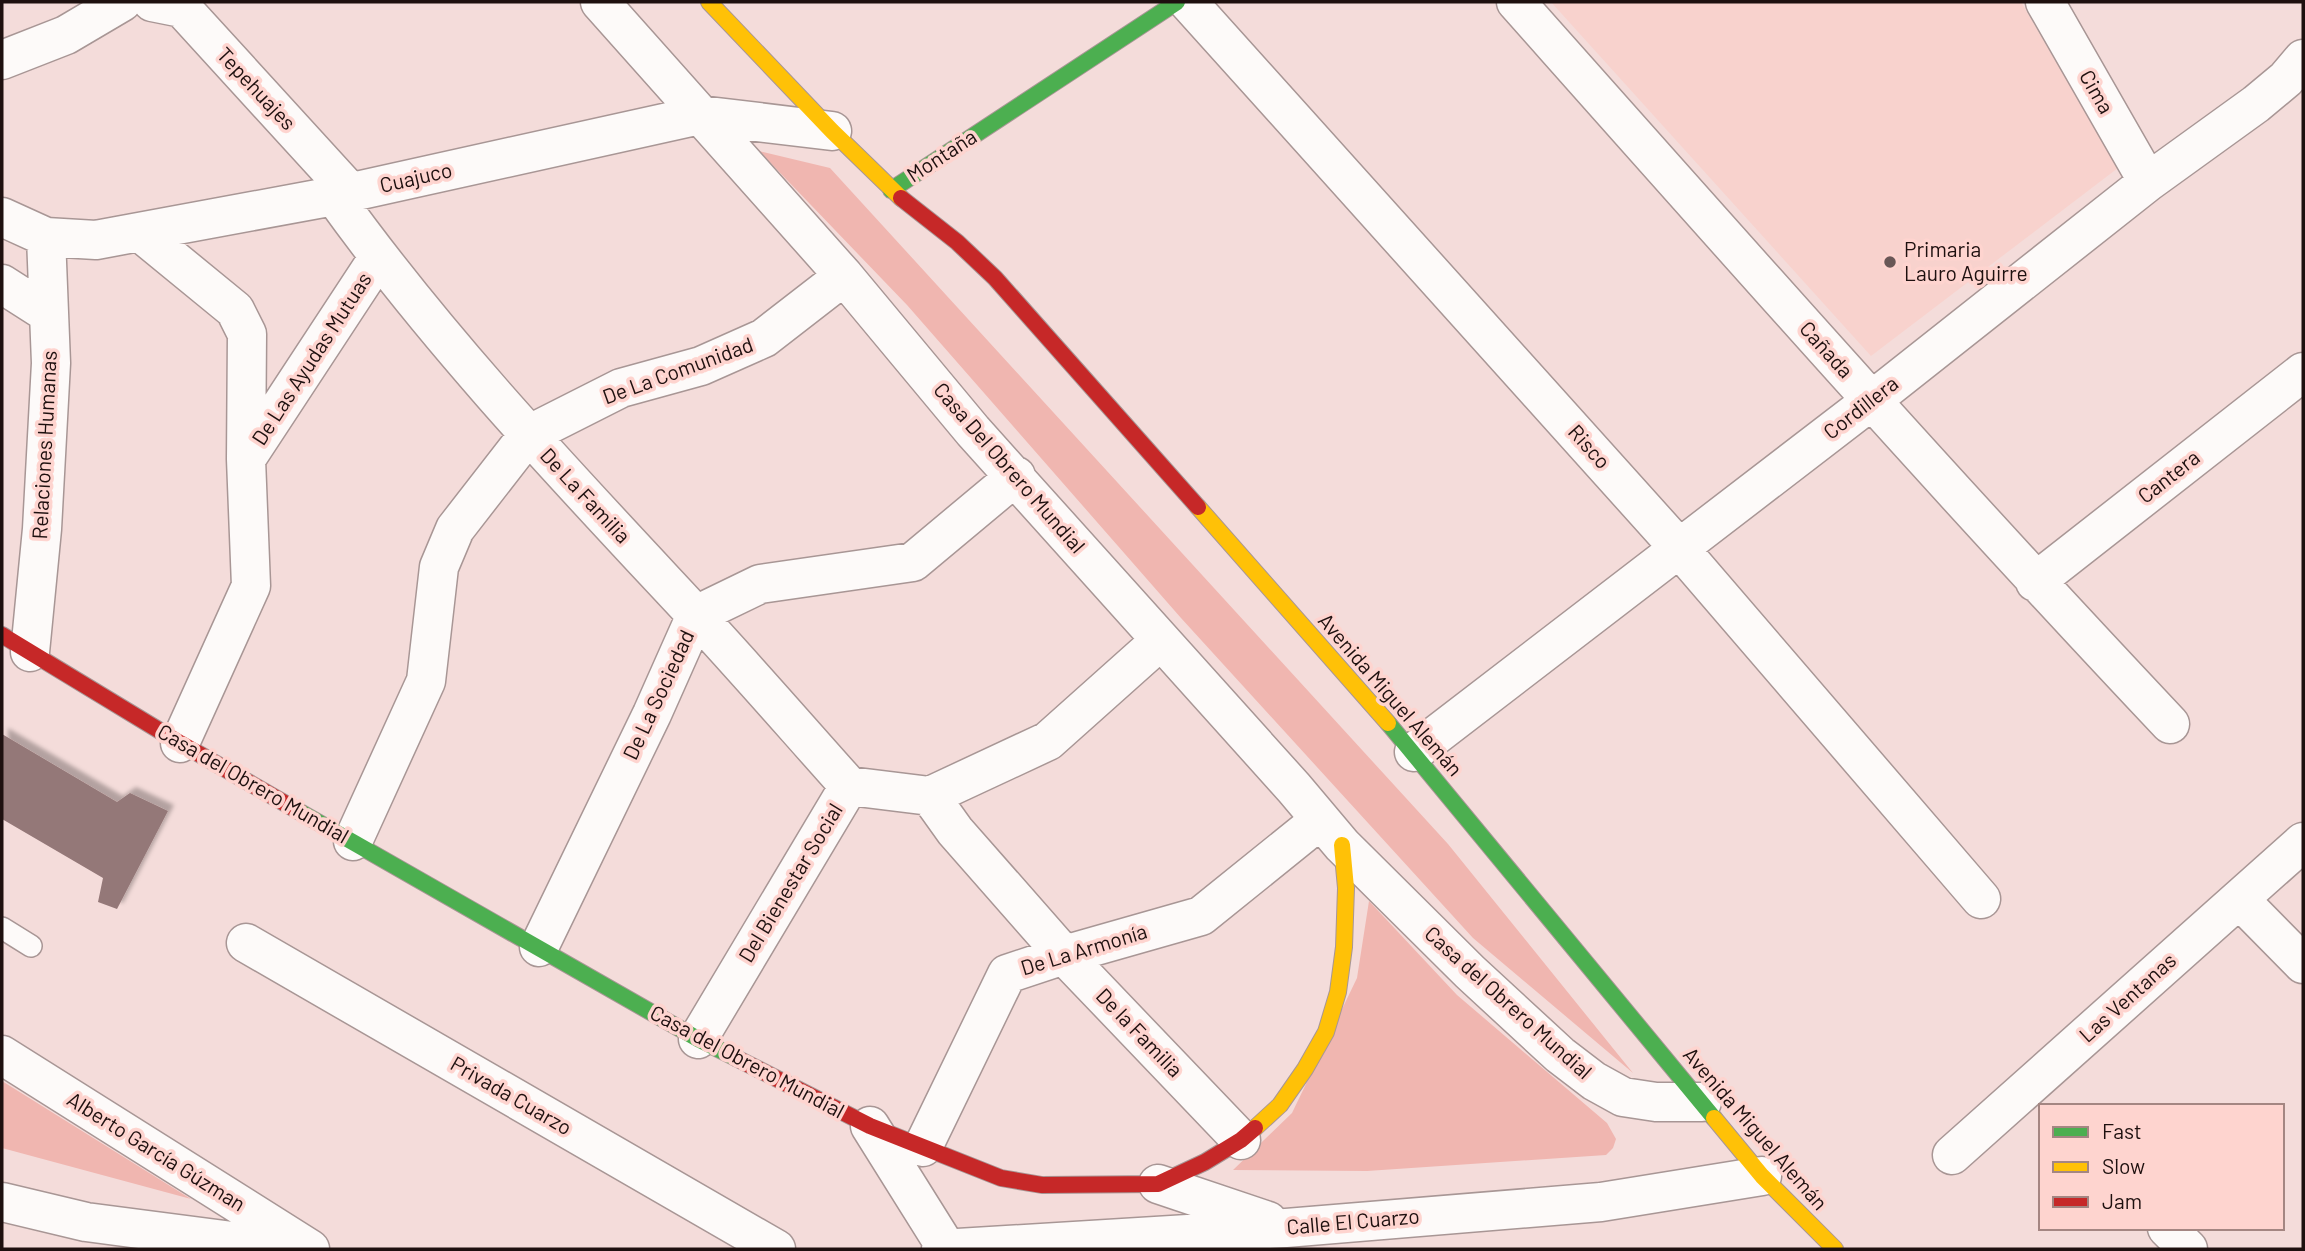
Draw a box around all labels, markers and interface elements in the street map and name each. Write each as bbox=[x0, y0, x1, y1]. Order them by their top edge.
street label: Tepehuajes bbox=[213, 41, 302, 134]
street label: Cima bbox=[2075, 65, 2120, 118]
street label: Montaña bbox=[902, 123, 981, 187]
street label: Cuajuco bbox=[377, 156, 454, 197]
place label: Primaria Lauro Aguirre bbox=[1904, 236, 2028, 285]
marker: Primaria Lauro Aguirre bbox=[1882, 254, 1898, 270]
street label: De Las Ayudas Mutuas bbox=[246, 267, 376, 449]
street label: Cañada bbox=[1795, 316, 1859, 382]
street label: De La Comunidad bbox=[599, 331, 756, 408]
street label: Relaciones Humanas bbox=[26, 350, 61, 540]
street label: Cordillera bbox=[1818, 370, 1902, 444]
street label: Casa Del Obrero Mundial bbox=[929, 377, 1091, 557]
street label: Risco bbox=[1564, 419, 1616, 473]
street label: De La Familia bbox=[536, 442, 636, 548]
street label: Cantera bbox=[2132, 444, 2204, 508]
street label: Avenida Miguel Alemán bbox=[1314, 608, 1469, 780]
street label: De La Sociedad bbox=[617, 626, 699, 763]
street label: Casa del Obrero Mundial bbox=[154, 718, 354, 848]
street label: Del Bienestar Social bbox=[732, 798, 847, 966]
street label: De La Armonía bbox=[1017, 917, 1150, 980]
street label: Casa del Obrero Mundial bbox=[1420, 920, 1598, 1084]
street label: Las Ventanas bbox=[2074, 947, 2180, 1047]
street label: De la Familia bbox=[1092, 982, 1189, 1082]
street label: Casa del Obrero Mundial bbox=[646, 999, 849, 1122]
street label: Avenida Miguel Alemán bbox=[1679, 1042, 1834, 1214]
street label: Privada Cuarzo bbox=[447, 1050, 577, 1139]
street label: Alberto García Gúzman bbox=[63, 1086, 250, 1216]
legend bbox=[2039, 1104, 2284, 1230]
text: Fast bbox=[2102, 1118, 2142, 1143]
text: Slow bbox=[2102, 1153, 2145, 1178]
text: Jam bbox=[2102, 1188, 2142, 1213]
street label: Calle El Cuarzo bbox=[1285, 1202, 1420, 1239]

